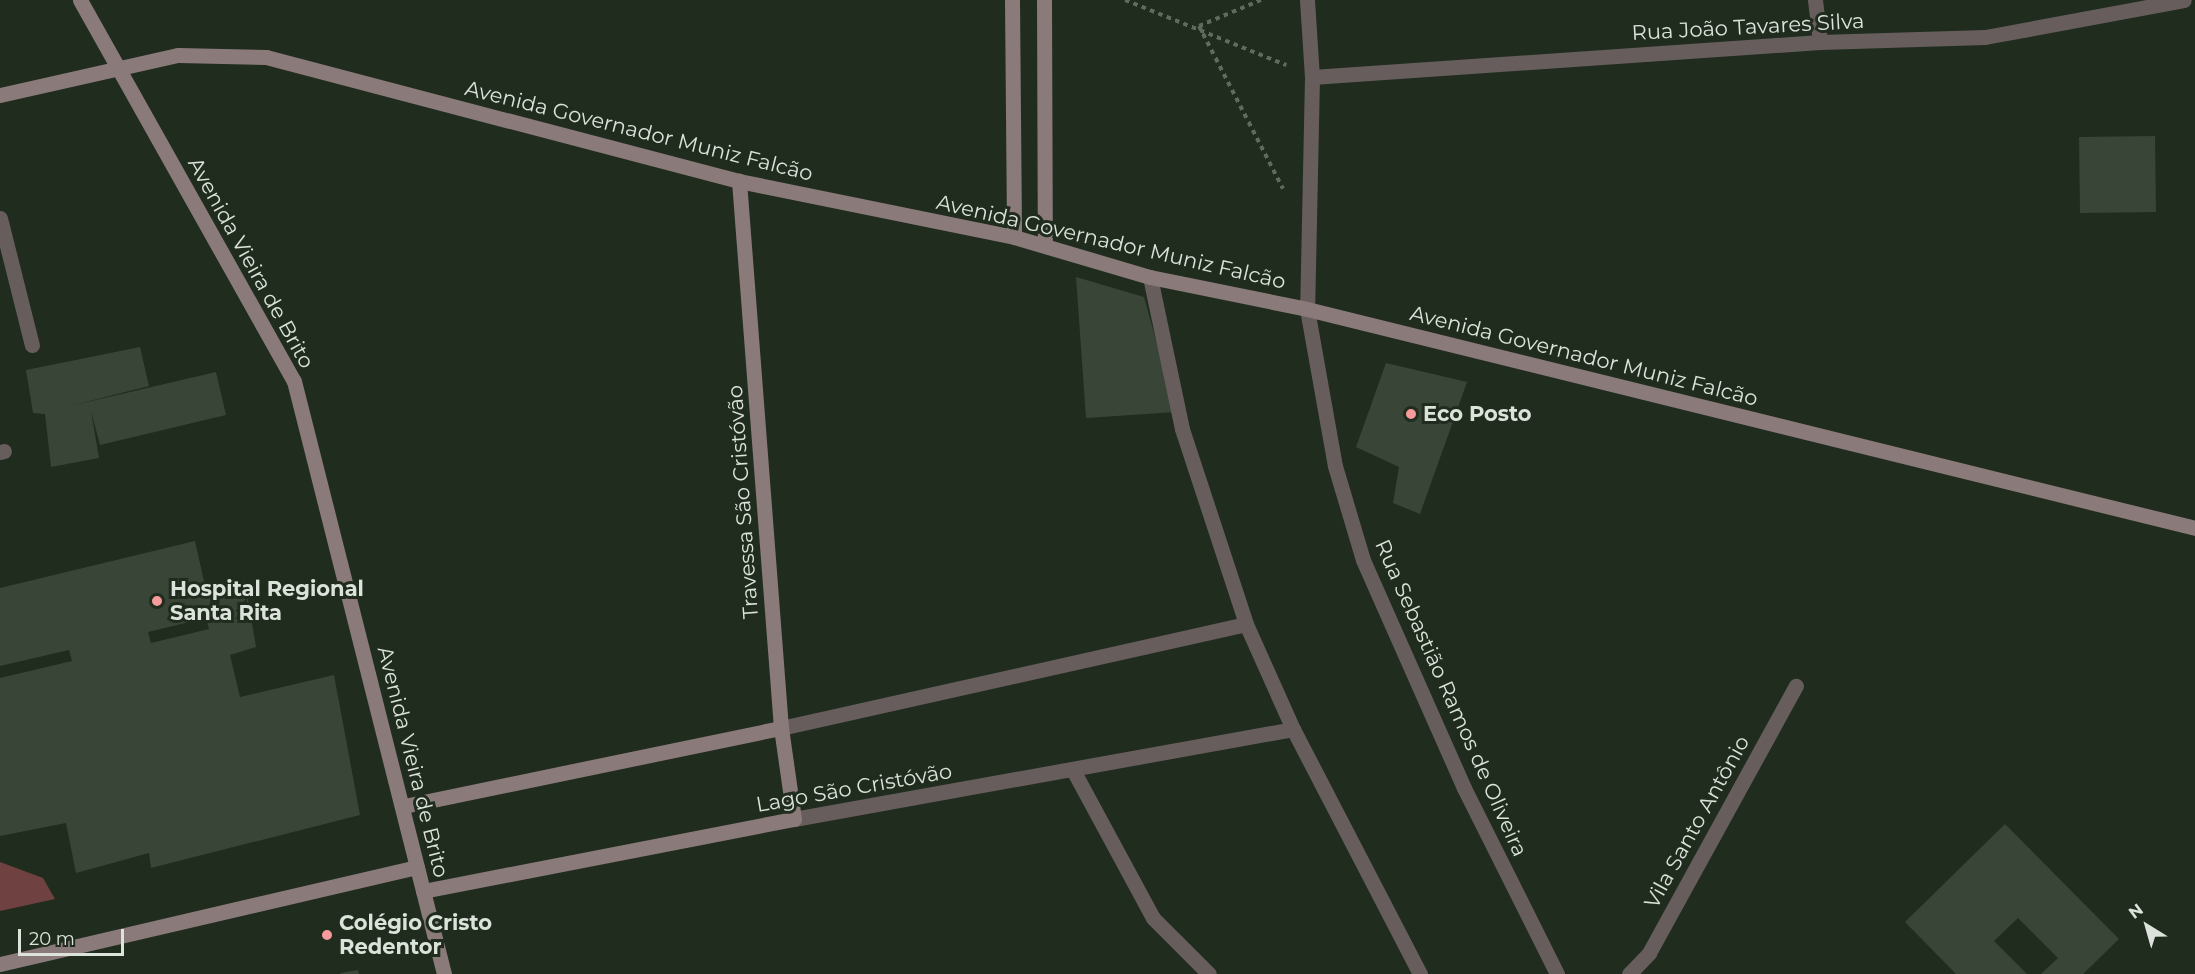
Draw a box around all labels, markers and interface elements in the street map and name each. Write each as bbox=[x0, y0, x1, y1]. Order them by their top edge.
street label: Rua João Tavares Silva bbox=[1631, 8, 1865, 46]
street label: Avenida Governador Muniz Falcão bbox=[462, 75, 816, 187]
street label: Avenida Vieira de Brito bbox=[182, 153, 320, 373]
street label: Avenida Governador Muniz Falcão bbox=[934, 189, 1288, 295]
street label: Avenida Governador Muniz Falcão bbox=[1407, 300, 1761, 412]
street label: Travessa São Cristóvão bbox=[722, 384, 764, 620]
place label: Eco Posto bbox=[1423, 401, 1532, 427]
marker: Eco Posto bbox=[1404, 407, 1418, 421]
street label: Rua Sebastião Ramos de Oliveira bbox=[1369, 536, 1533, 860]
place label: Hospital Regional Santa Rita bbox=[170, 576, 364, 626]
marker: Hospital Regional Santa Rita bbox=[148, 592, 166, 610]
street label: Avenida Vieira de Brito bbox=[372, 644, 454, 880]
street label: Vila Santo Antônio bbox=[1639, 731, 1755, 913]
street label: Lago São Cristóvão bbox=[754, 758, 954, 818]
north arrow bbox=[2117, 896, 2177, 956]
text: N bbox=[2125, 900, 2147, 923]
place label: Colégio Cristo Redentor bbox=[339, 910, 492, 960]
scale bar bbox=[21, 917, 128, 955]
text: 20 m bbox=[29, 928, 75, 950]
marker: Colégio Cristo Redentor bbox=[320, 928, 334, 942]

